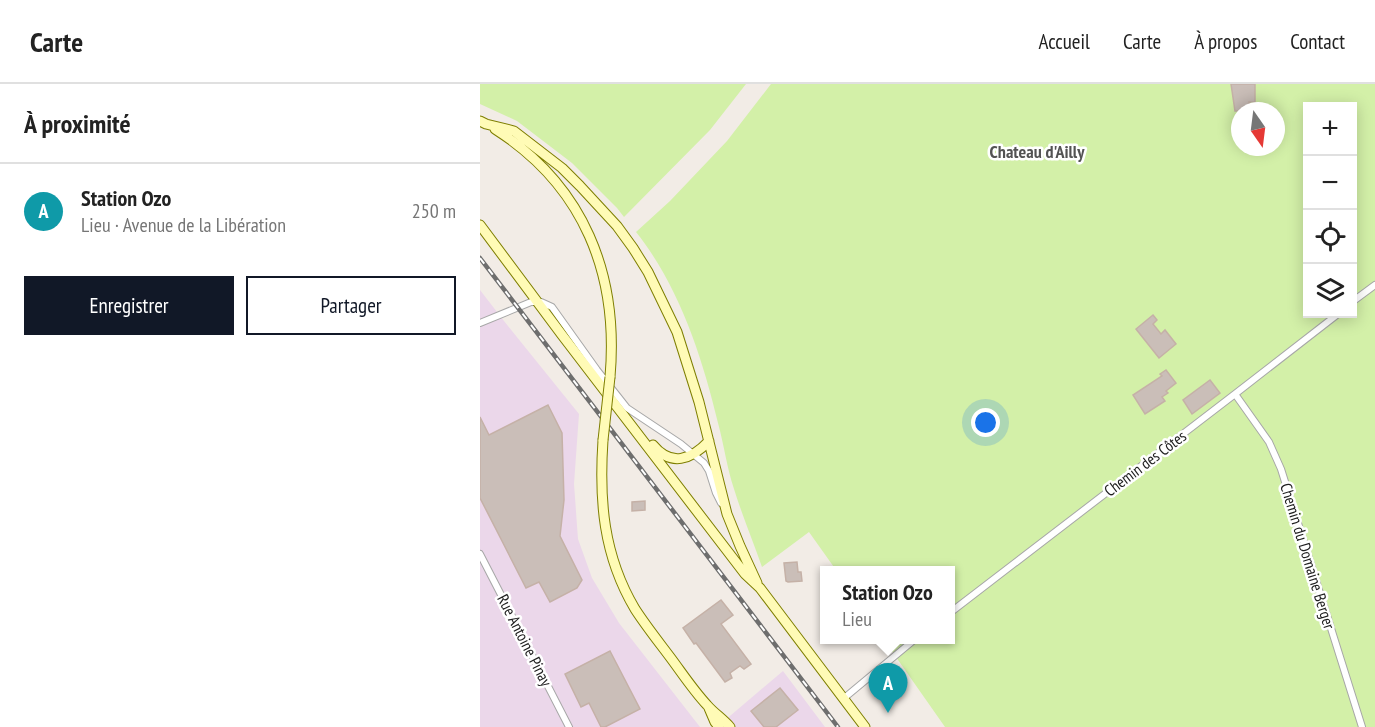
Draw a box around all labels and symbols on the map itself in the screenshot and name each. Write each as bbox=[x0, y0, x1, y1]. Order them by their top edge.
north arrow bbox=[1231, 102, 1285, 156]
district label: Chateau d'Ailly bbox=[990, 140, 1085, 163]
your location bbox=[971, 408, 1000, 437]
street label: Chemin des Côtes bbox=[1100, 426, 1190, 500]
street label: Chemin du Domaine Berger bbox=[1276, 481, 1340, 632]
street label: Rue Antoine Pinay bbox=[493, 591, 557, 689]
pin: A bbox=[868, 664, 908, 713]

